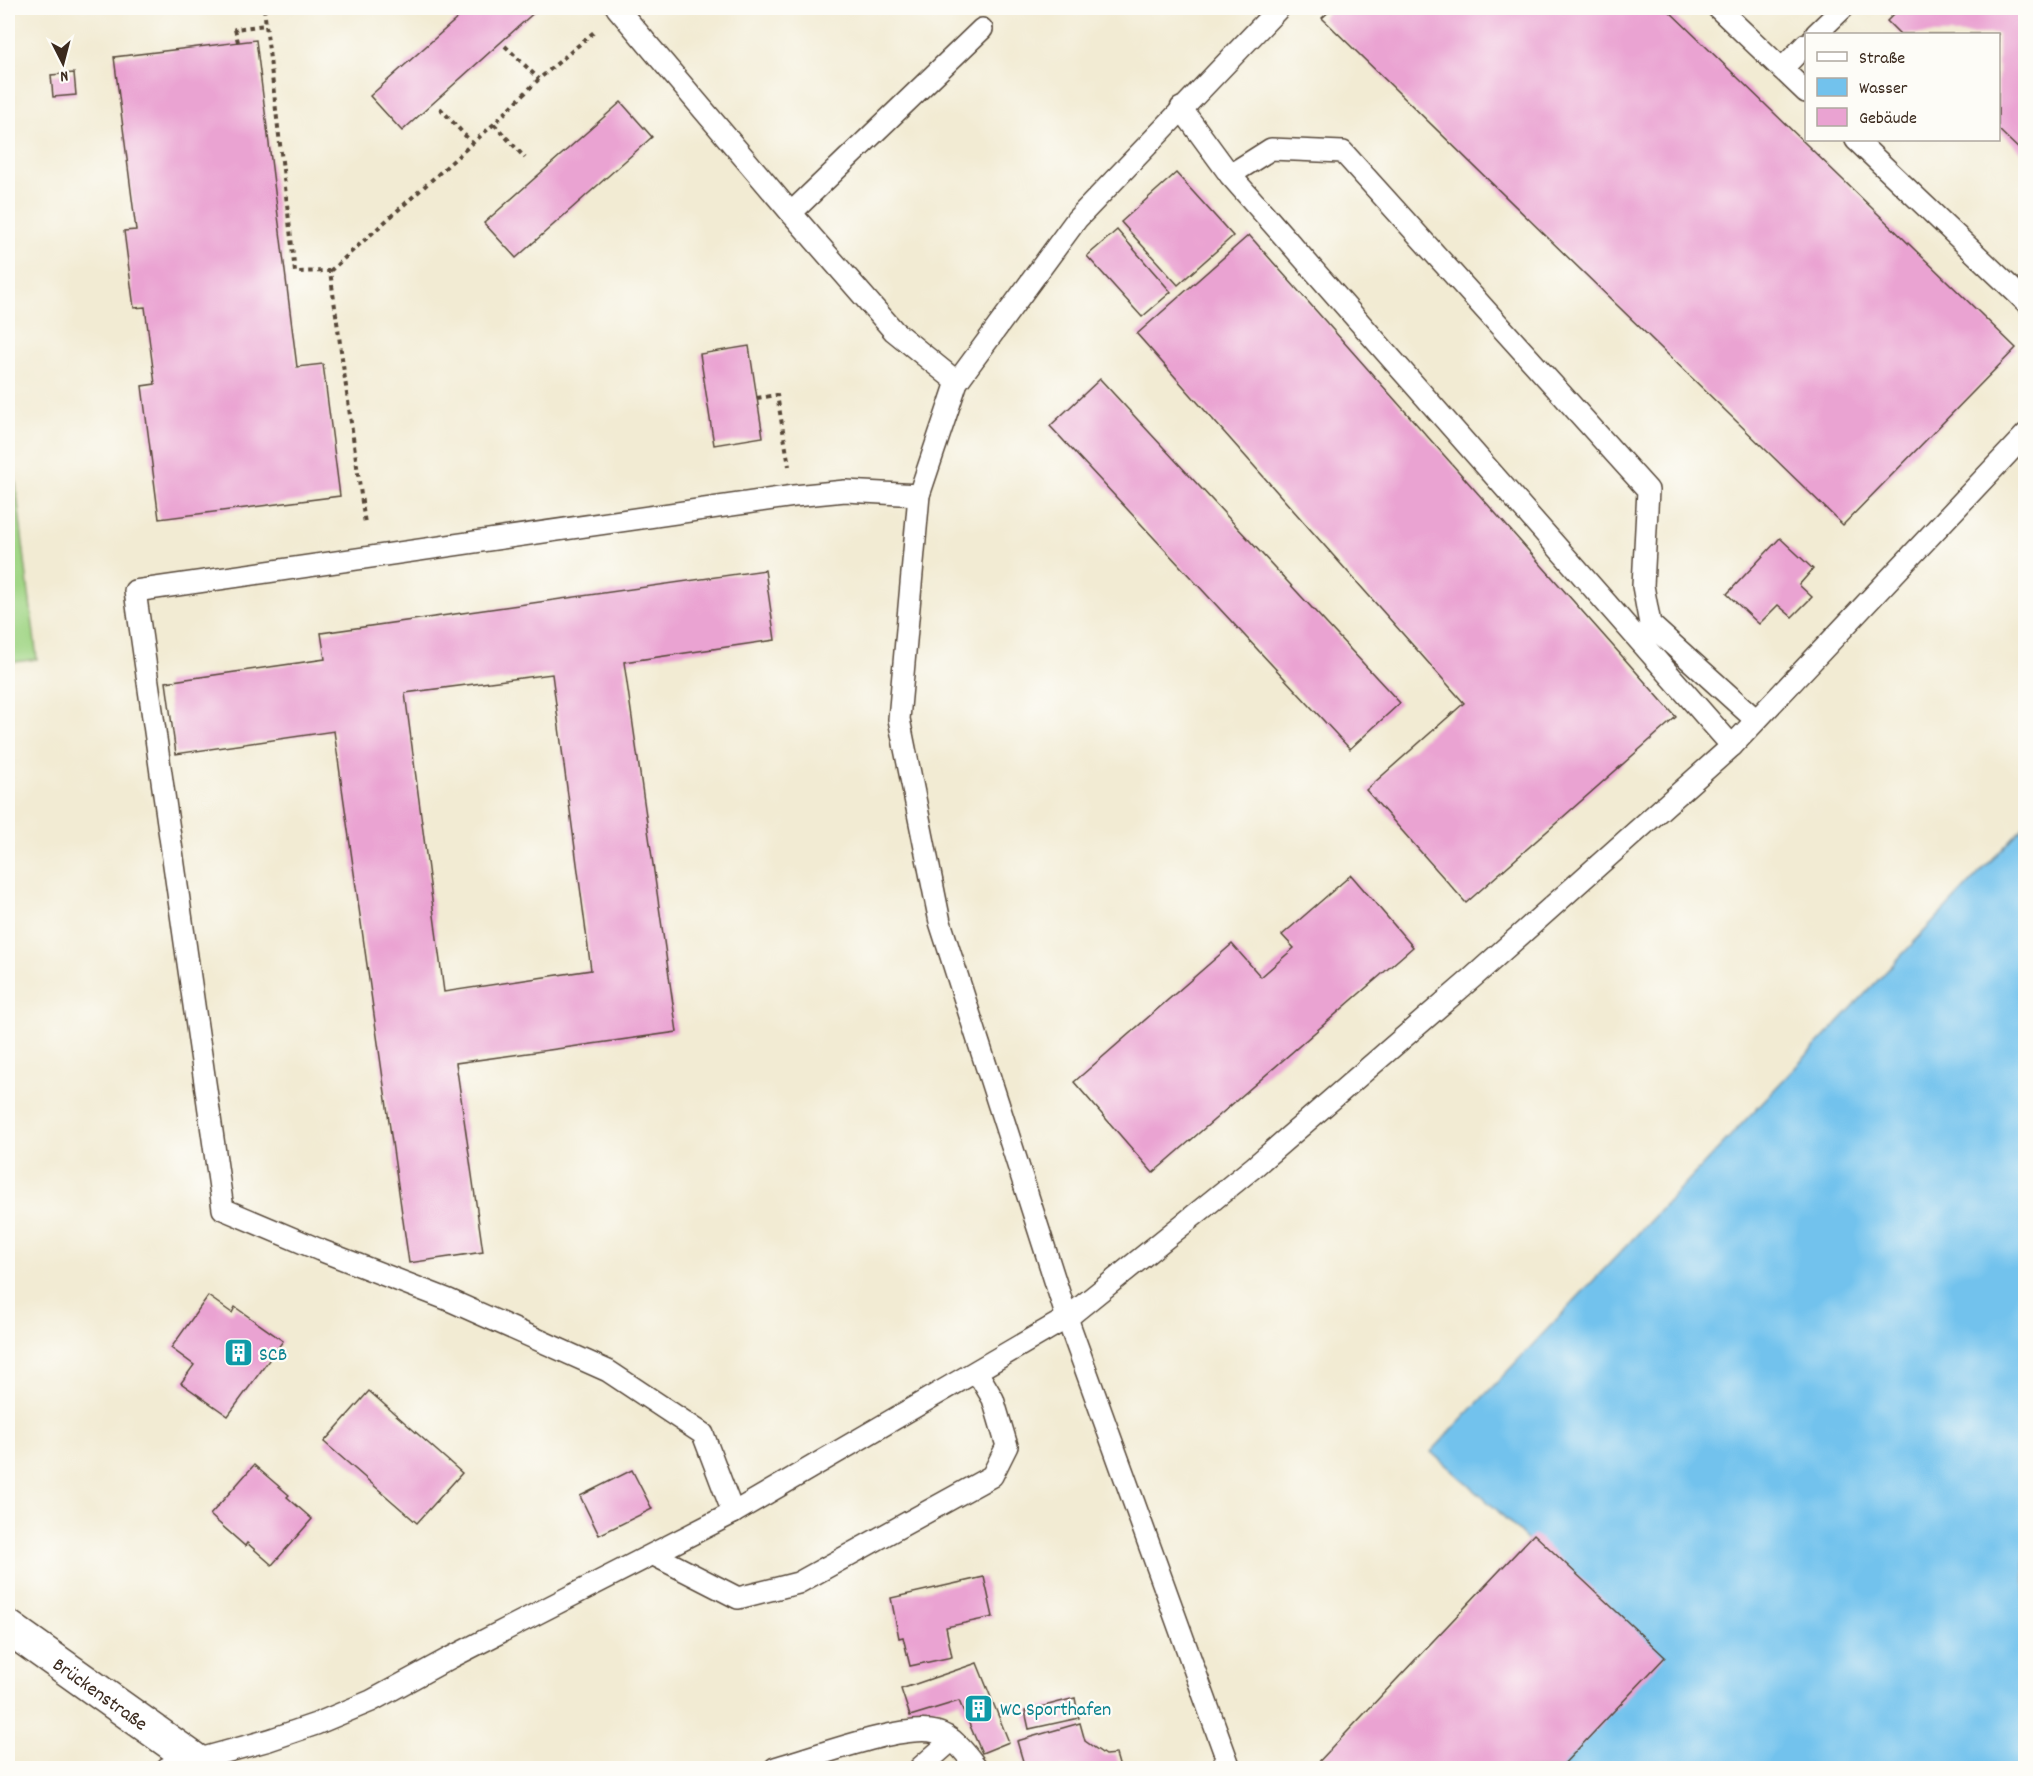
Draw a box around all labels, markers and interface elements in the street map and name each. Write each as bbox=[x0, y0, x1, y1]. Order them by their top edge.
north arrow bbox=[33, 33, 93, 93]
legend bbox=[1805, 33, 2000, 141]
text: Straße bbox=[1859, 47, 1905, 72]
text: N bbox=[59, 64, 69, 87]
text: Wasser bbox=[1859, 77, 1908, 102]
text: Gebäude bbox=[1859, 107, 1917, 132]
building icon: SCB bbox=[222, 1337, 254, 1369]
place label: SCB bbox=[259, 1342, 287, 1370]
street label: Brückenstraße bbox=[46, 1652, 153, 1739]
building icon: WC Sporthafen bbox=[963, 1692, 995, 1724]
place label: WC Sporthafen bbox=[1000, 1697, 1111, 1725]

